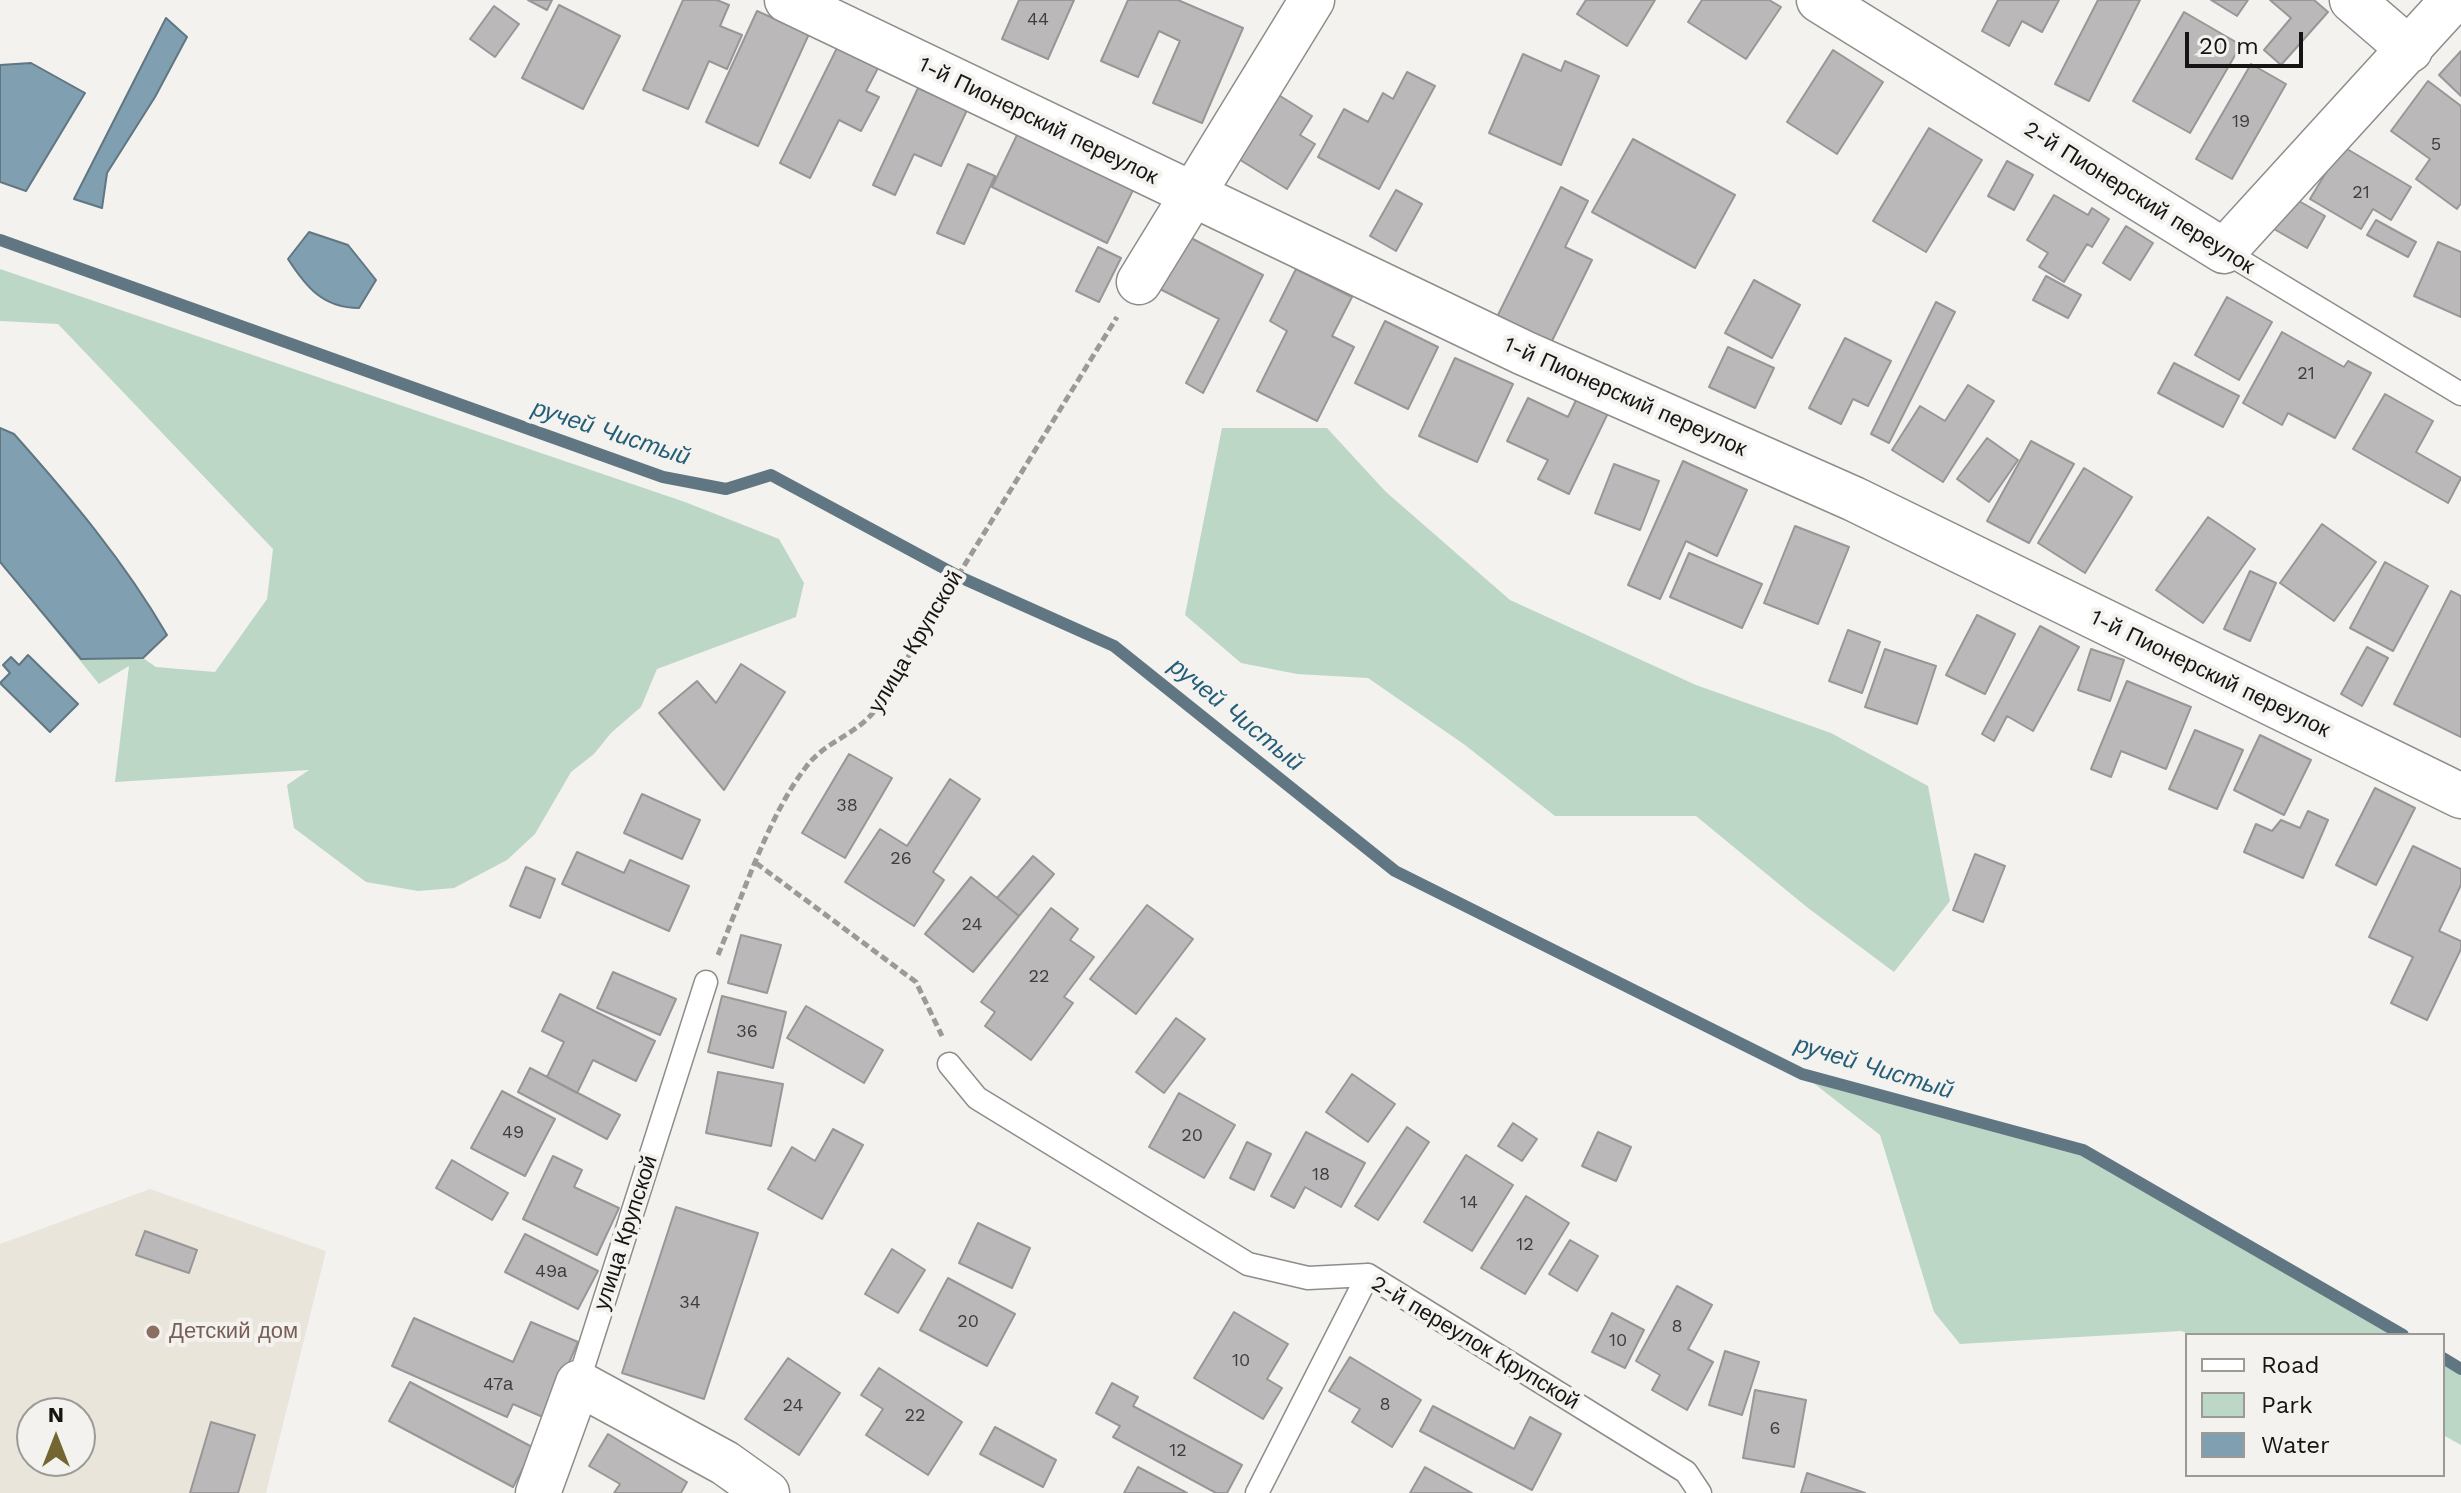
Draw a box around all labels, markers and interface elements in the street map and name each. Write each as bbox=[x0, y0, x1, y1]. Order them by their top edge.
house number: 44 bbox=[1027, 9, 1049, 31]
scale bar bbox=[2189, 16, 2307, 66]
text: 20 m bbox=[2199, 32, 2259, 60]
street label: 1-й Пионерский переулок bbox=[914, 51, 1162, 191]
house number: 19 bbox=[2232, 111, 2250, 133]
street label: 2-й Пионерский переулок bbox=[2019, 116, 2259, 280]
house number: 5 bbox=[2431, 134, 2441, 156]
house number: 21 bbox=[2352, 182, 2370, 204]
street label: 1-й Пионерский переулок bbox=[1499, 331, 1751, 463]
house number: 21 bbox=[2297, 363, 2315, 385]
water label: ручей Чистый bbox=[528, 394, 694, 472]
street label: улица Крупской bbox=[863, 566, 969, 718]
street label: 1-й Пионерский переулок bbox=[2086, 604, 2334, 744]
water label: ручей Чистый bbox=[1163, 652, 1309, 778]
house number: 38 bbox=[836, 795, 858, 817]
house number: 26 bbox=[890, 848, 912, 870]
house number: 24 bbox=[962, 914, 982, 936]
house number: 22 bbox=[1029, 966, 1049, 988]
house number: 36 bbox=[736, 1021, 758, 1043]
water label: ручей Чистый bbox=[1791, 1030, 1957, 1106]
house number: 49 bbox=[502, 1122, 524, 1144]
house number: 20 bbox=[1181, 1125, 1203, 1147]
street label: улица Крупской bbox=[589, 1152, 663, 1314]
house number: 18 bbox=[1312, 1164, 1330, 1186]
house number: 14 bbox=[1460, 1192, 1478, 1214]
house number: 12 bbox=[1516, 1234, 1534, 1256]
house number: 49а bbox=[535, 1261, 567, 1283]
street label: 2-й переулок Крупской bbox=[1366, 1270, 1584, 1416]
house number: 34 bbox=[679, 1292, 701, 1314]
house number: 20 bbox=[957, 1311, 979, 1333]
house number: 8 bbox=[1671, 1316, 1683, 1338]
place label: Детский дом bbox=[169, 1319, 298, 1345]
marker: Детский дом bbox=[144, 1323, 162, 1341]
house number: 10 bbox=[1609, 1330, 1627, 1352]
legend bbox=[2185, 1333, 2445, 1477]
house number: 10 bbox=[1232, 1350, 1250, 1372]
text: Road bbox=[2261, 1351, 2320, 1379]
house number: 47а bbox=[483, 1374, 513, 1396]
text: Park bbox=[2261, 1391, 2313, 1419]
house number: 8 bbox=[1379, 1394, 1391, 1416]
house number: 24 bbox=[783, 1395, 803, 1417]
north arrow bbox=[16, 1397, 96, 1477]
text: N bbox=[48, 1402, 64, 1427]
house number: 22 bbox=[905, 1405, 925, 1427]
house number: 6 bbox=[1770, 1418, 1780, 1440]
text: Water bbox=[2261, 1431, 2330, 1459]
house number: 12 bbox=[1169, 1440, 1187, 1462]

